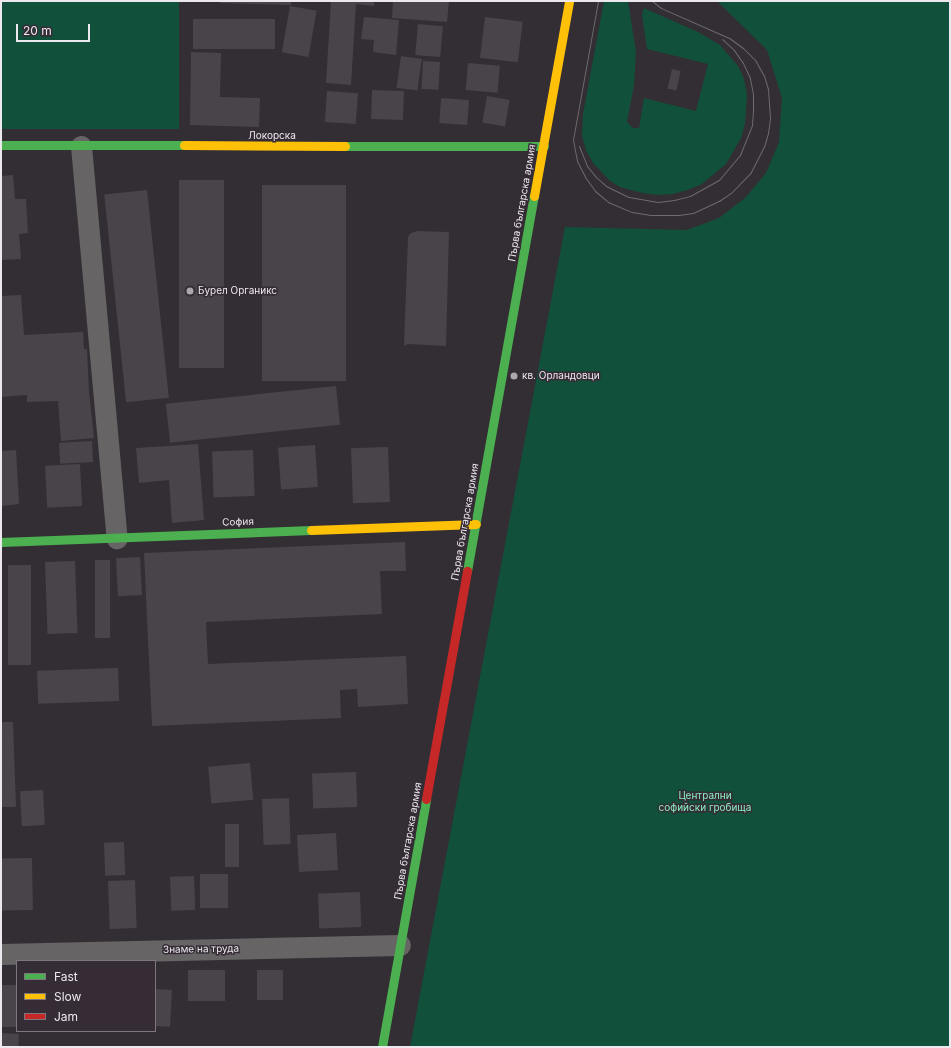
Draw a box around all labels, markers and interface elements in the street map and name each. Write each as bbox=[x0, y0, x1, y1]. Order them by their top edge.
scale bar bbox=[18, 16, 92, 42]
text: 20 m bbox=[23, 23, 52, 38]
street label: Локорска bbox=[248, 130, 296, 142]
street label: Първа българска армия bbox=[506, 143, 538, 263]
place label: Бурел Органикс bbox=[198, 285, 277, 297]
marker: Бурел Органикс bbox=[185, 286, 195, 296]
place label: кв. Орландовци bbox=[522, 370, 600, 382]
marker: кв. Орландовци bbox=[509, 371, 519, 381]
street label: Първа българска армия bbox=[449, 462, 481, 582]
street label: София bbox=[222, 515, 254, 529]
street label: Първа българска армия bbox=[392, 781, 424, 901]
park label: Централни софийски гробища bbox=[659, 789, 751, 812]
street label: Знаме на труда bbox=[163, 942, 239, 956]
legend bbox=[16, 960, 156, 1032]
text: Fast bbox=[54, 969, 78, 984]
text: Slow bbox=[54, 989, 81, 1004]
text: Jam bbox=[54, 1009, 78, 1024]

